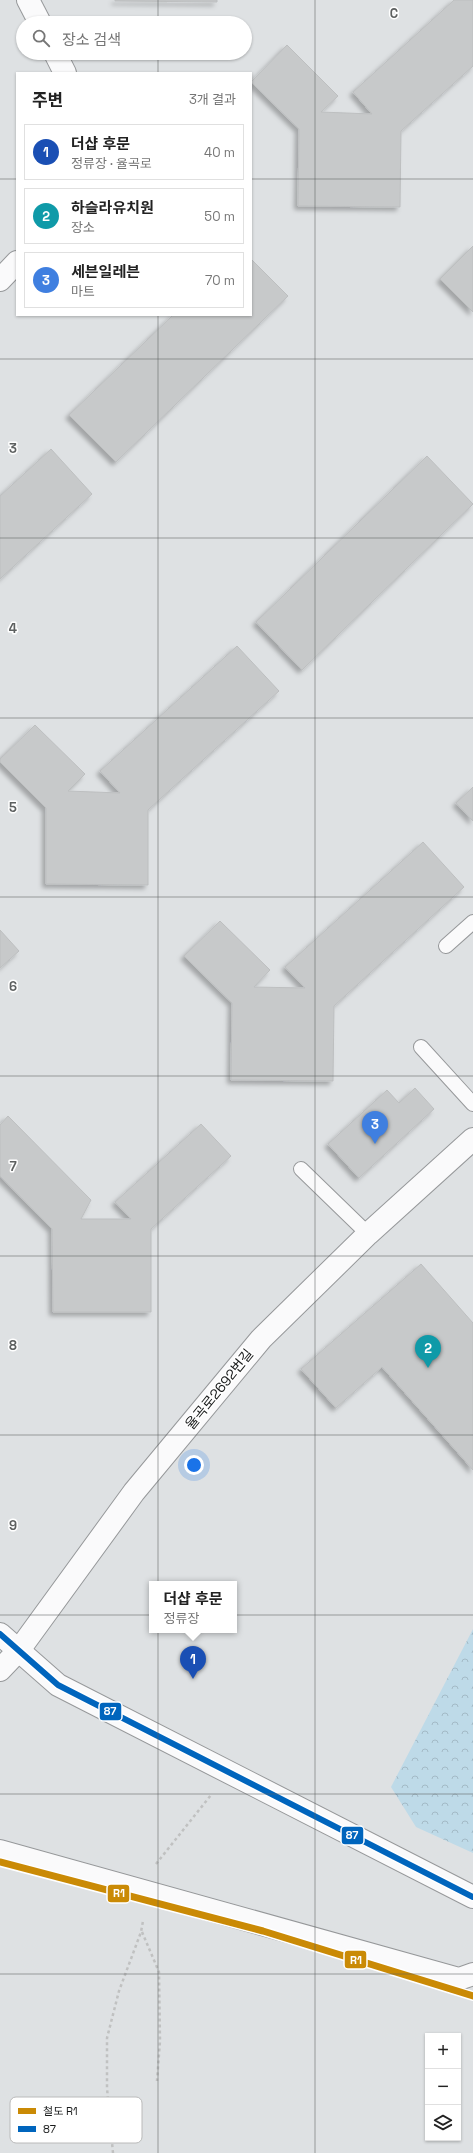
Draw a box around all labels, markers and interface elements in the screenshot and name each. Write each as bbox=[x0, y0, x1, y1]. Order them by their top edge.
text: C bbox=[390, 5, 398, 22]
search box bbox=[16, 16, 252, 60]
icon: search bbox=[30, 27, 52, 49]
text: 장소 검색 bbox=[62, 30, 121, 49]
text: 주변 bbox=[32, 89, 63, 111]
text: 3개 결과 bbox=[189, 91, 236, 108]
text: 더샵 후문 bbox=[71, 134, 130, 153]
text: 1 bbox=[43, 144, 49, 161]
text: 40 m bbox=[204, 144, 235, 161]
text: 정류장 · 율곡로 bbox=[71, 155, 152, 172]
text: 하슬라유치원 bbox=[71, 198, 154, 217]
text: 2 bbox=[42, 208, 50, 225]
text: 50 m bbox=[204, 208, 235, 225]
text: 장소 bbox=[71, 219, 95, 236]
text: 세븐일레븐 bbox=[71, 262, 140, 281]
text: 3 bbox=[42, 272, 50, 289]
text: 70 m bbox=[205, 272, 235, 289]
text: 마트 bbox=[71, 283, 95, 300]
text: 3 bbox=[9, 440, 17, 457]
text: 4 bbox=[9, 620, 17, 637]
text: 5 bbox=[9, 799, 17, 816]
text: 6 bbox=[9, 978, 17, 995]
pin: 3 bbox=[362, 1111, 388, 1144]
text: 7 bbox=[9, 1158, 17, 1175]
pin: 2 bbox=[415, 1335, 441, 1368]
text: 8 bbox=[9, 1337, 17, 1354]
street label: 율곡로2692번길 bbox=[181, 1345, 257, 1433]
your location bbox=[184, 1455, 204, 1475]
text: 9 bbox=[9, 1517, 17, 1534]
popup bbox=[149, 1581, 237, 1633]
text: 더샵 후문 bbox=[163, 1589, 223, 1608]
text: 정류장 bbox=[163, 1610, 199, 1627]
pin: 1 bbox=[180, 1646, 206, 1679]
line badge: 87 bbox=[99, 1702, 122, 1721]
text: 87 bbox=[104, 1704, 116, 1718]
line badge: 87 bbox=[341, 1826, 364, 1845]
text: 87 bbox=[346, 1828, 358, 1842]
line badge: R1 bbox=[107, 1884, 130, 1903]
text: R1 bbox=[113, 1886, 125, 1900]
line badge: R1 bbox=[344, 1950, 367, 1969]
text: R1 bbox=[350, 1953, 362, 1967]
map controls bbox=[425, 2033, 461, 2141]
button: + bbox=[425, 2033, 461, 2069]
button: − bbox=[425, 2069, 461, 2105]
legend bbox=[10, 2097, 142, 2143]
text: 철도 R1 bbox=[43, 2104, 78, 2118]
button: layers bbox=[425, 2105, 461, 2141]
text: 87 bbox=[43, 2122, 56, 2136]

